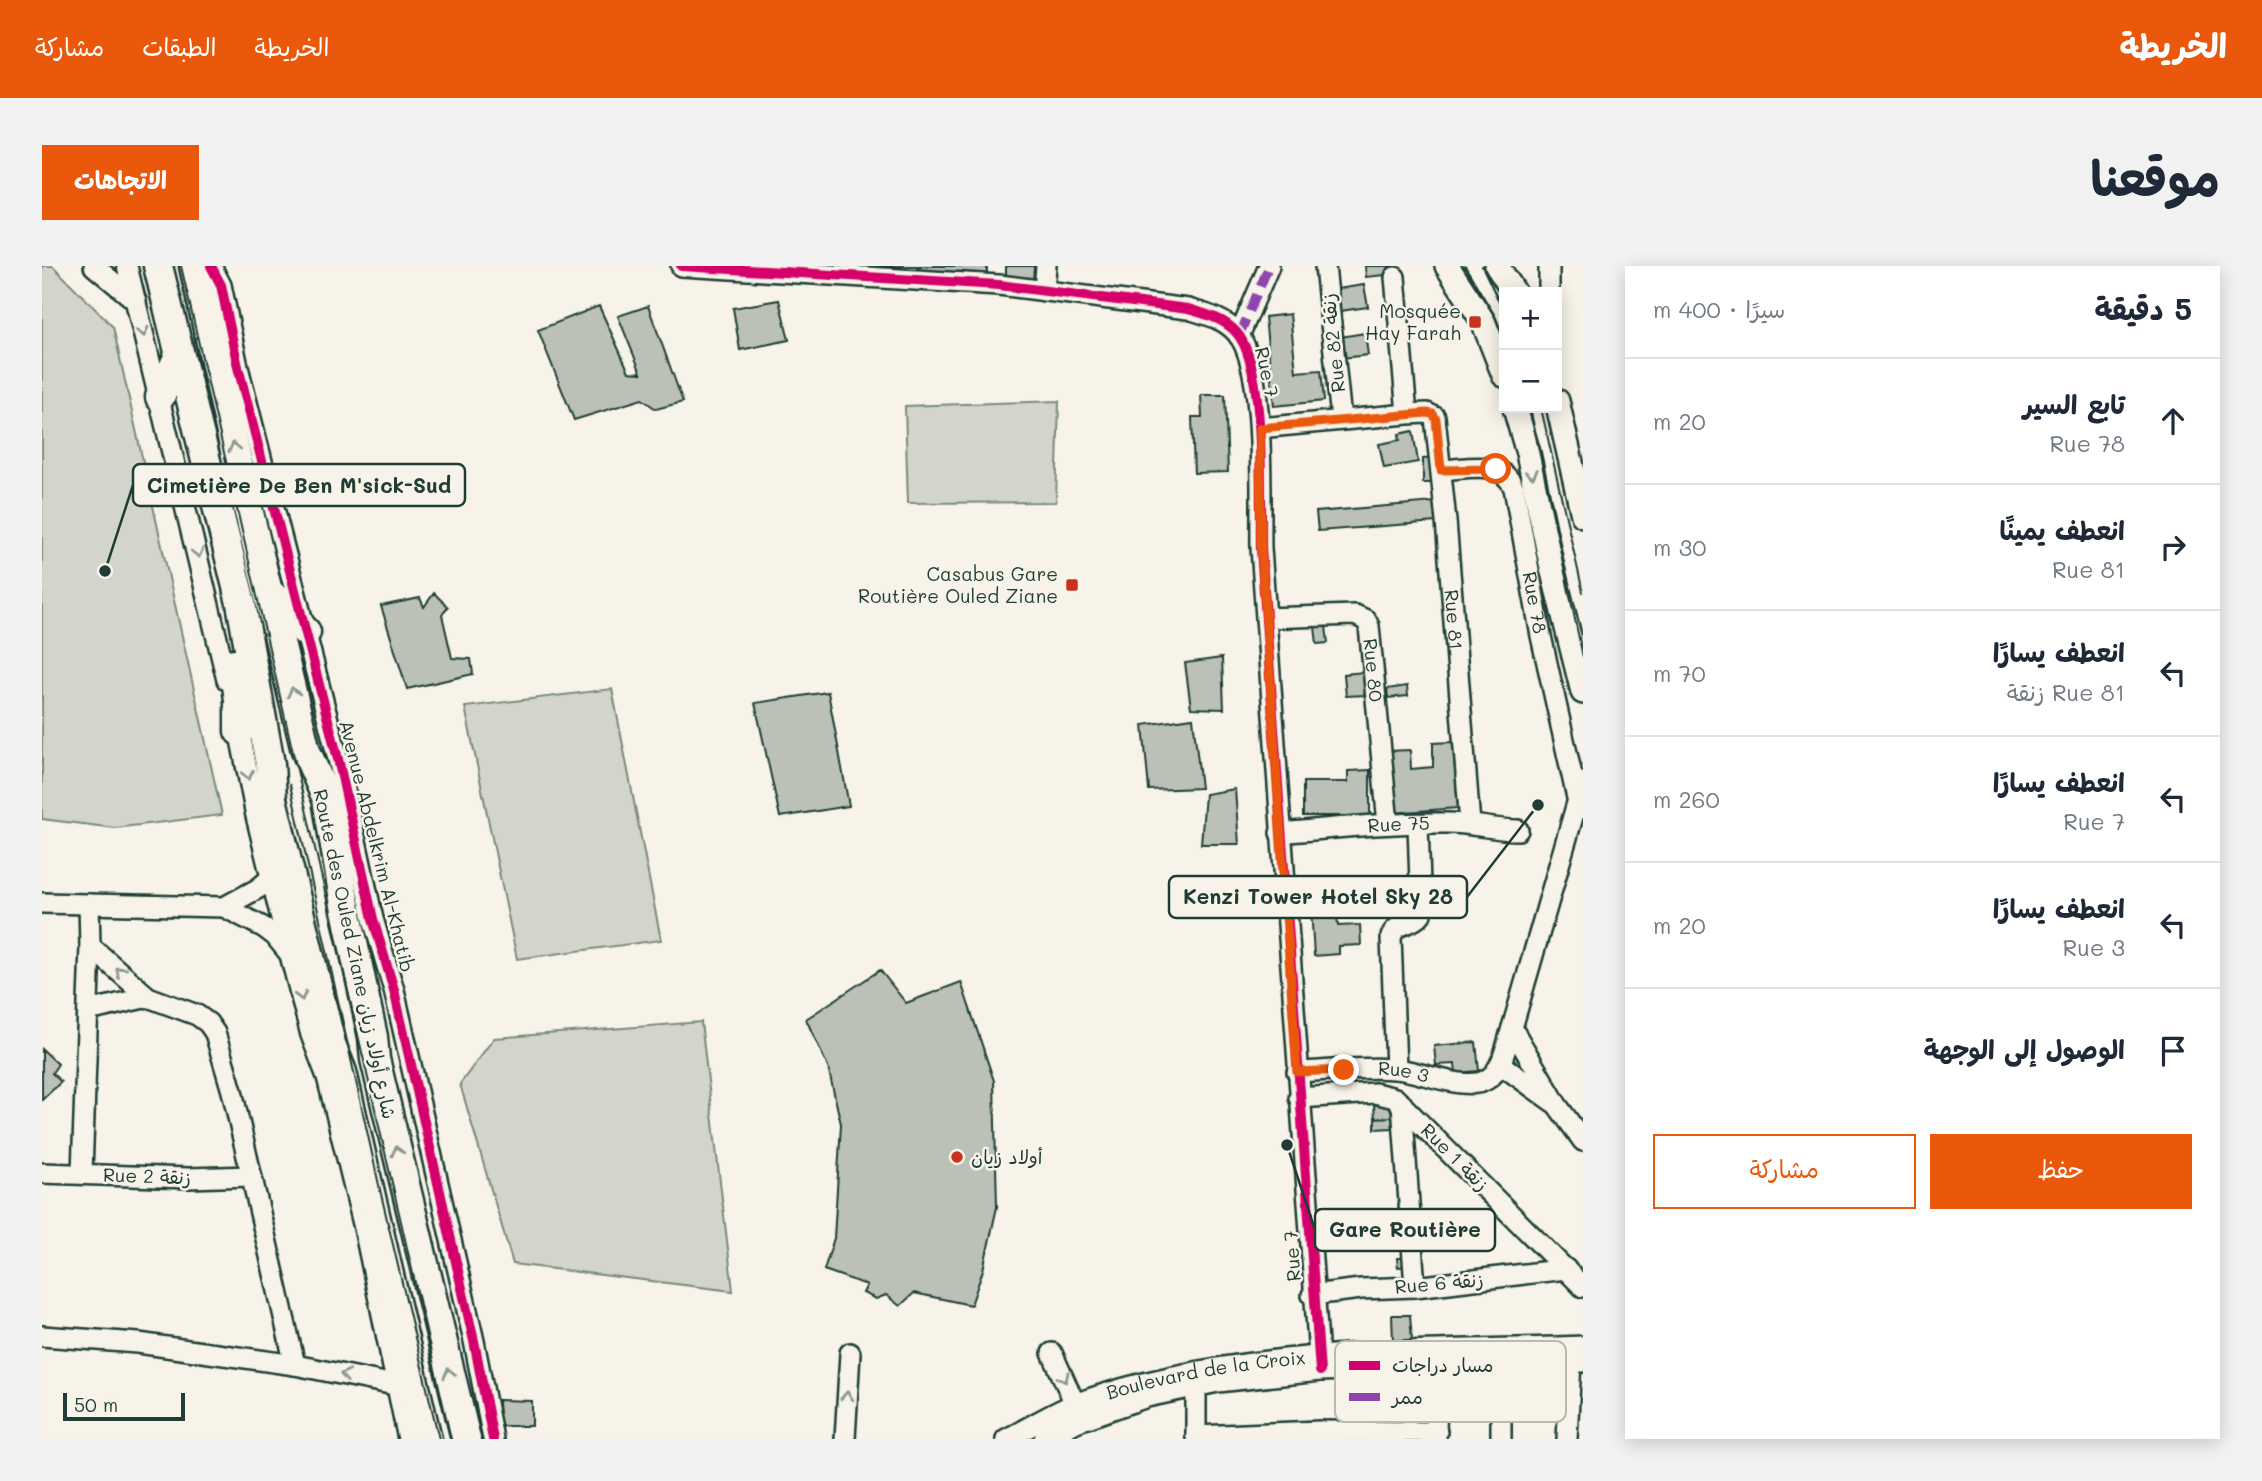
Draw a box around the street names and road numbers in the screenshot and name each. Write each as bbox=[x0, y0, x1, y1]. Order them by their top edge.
street label: Rue 82 زنقة bbox=[1315, 292, 1350, 394]
street label: Rue 7 bbox=[1250, 344, 1285, 399]
street label: Rue 78 bbox=[1517, 569, 1553, 635]
street label: Rue 81 bbox=[1439, 588, 1469, 651]
street label: Rue 80 bbox=[1358, 637, 1389, 703]
street label: Avenue Abdelkrim Al-Khatib bbox=[334, 717, 421, 974]
street label: Route des Ouled Ziane شارع أولاد زيان bbox=[306, 787, 403, 1122]
street label: Rue 75 bbox=[1367, 810, 1430, 837]
street label: Rue 3 bbox=[1378, 1055, 1432, 1088]
street label: Rue 1 زنقة bbox=[1416, 1117, 1495, 1196]
street label: Rue 2 زنقة bbox=[102, 1161, 192, 1190]
street label: Rue 7 bbox=[1277, 1230, 1306, 1282]
street label: Rue 6 زنقة bbox=[1393, 1266, 1484, 1299]
street label: Boulevard de la Croix bbox=[1103, 1344, 1306, 1405]

